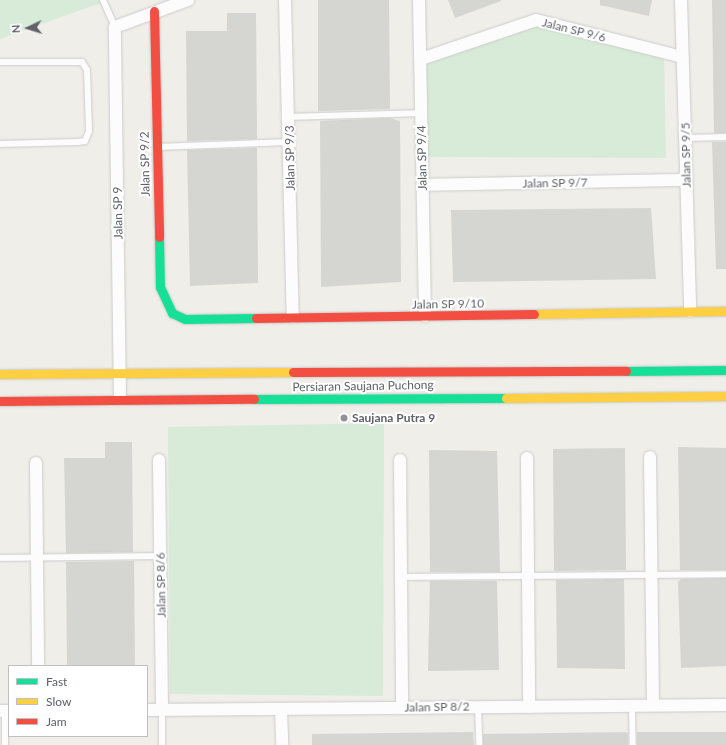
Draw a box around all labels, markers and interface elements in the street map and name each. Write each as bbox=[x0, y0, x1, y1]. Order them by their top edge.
north arrow bbox=[8, 8, 48, 48]
street label: Jalan SP 9/6 bbox=[540, 15, 608, 45]
text: N bbox=[9, 24, 22, 34]
street label: Jalan SP 9/5 bbox=[678, 122, 694, 188]
street label: Jalan SP 9/3 bbox=[282, 125, 298, 191]
street label: Jalan SP 9/4 bbox=[414, 125, 430, 191]
street label: Jalan SP 9/2 bbox=[137, 131, 153, 197]
street label: Jalan SP 9/7 bbox=[522, 175, 588, 191]
street label: Jalan SP 9 bbox=[110, 186, 126, 240]
street label: Jalan SP 9/10 bbox=[412, 296, 484, 312]
street label: Persiaran Saujana Puchong bbox=[292, 378, 434, 394]
place label: Saujana Putra 9 bbox=[352, 411, 435, 425]
marker: Saujana Putra 9 bbox=[339, 413, 349, 423]
street label: Jalan SP 8/6 bbox=[153, 552, 169, 618]
legend bbox=[8, 665, 148, 737]
text: Fast bbox=[46, 674, 67, 689]
text: Slow bbox=[46, 694, 71, 709]
street label: Jalan SP 8/2 bbox=[404, 699, 470, 715]
text: Jam bbox=[46, 714, 67, 729]

